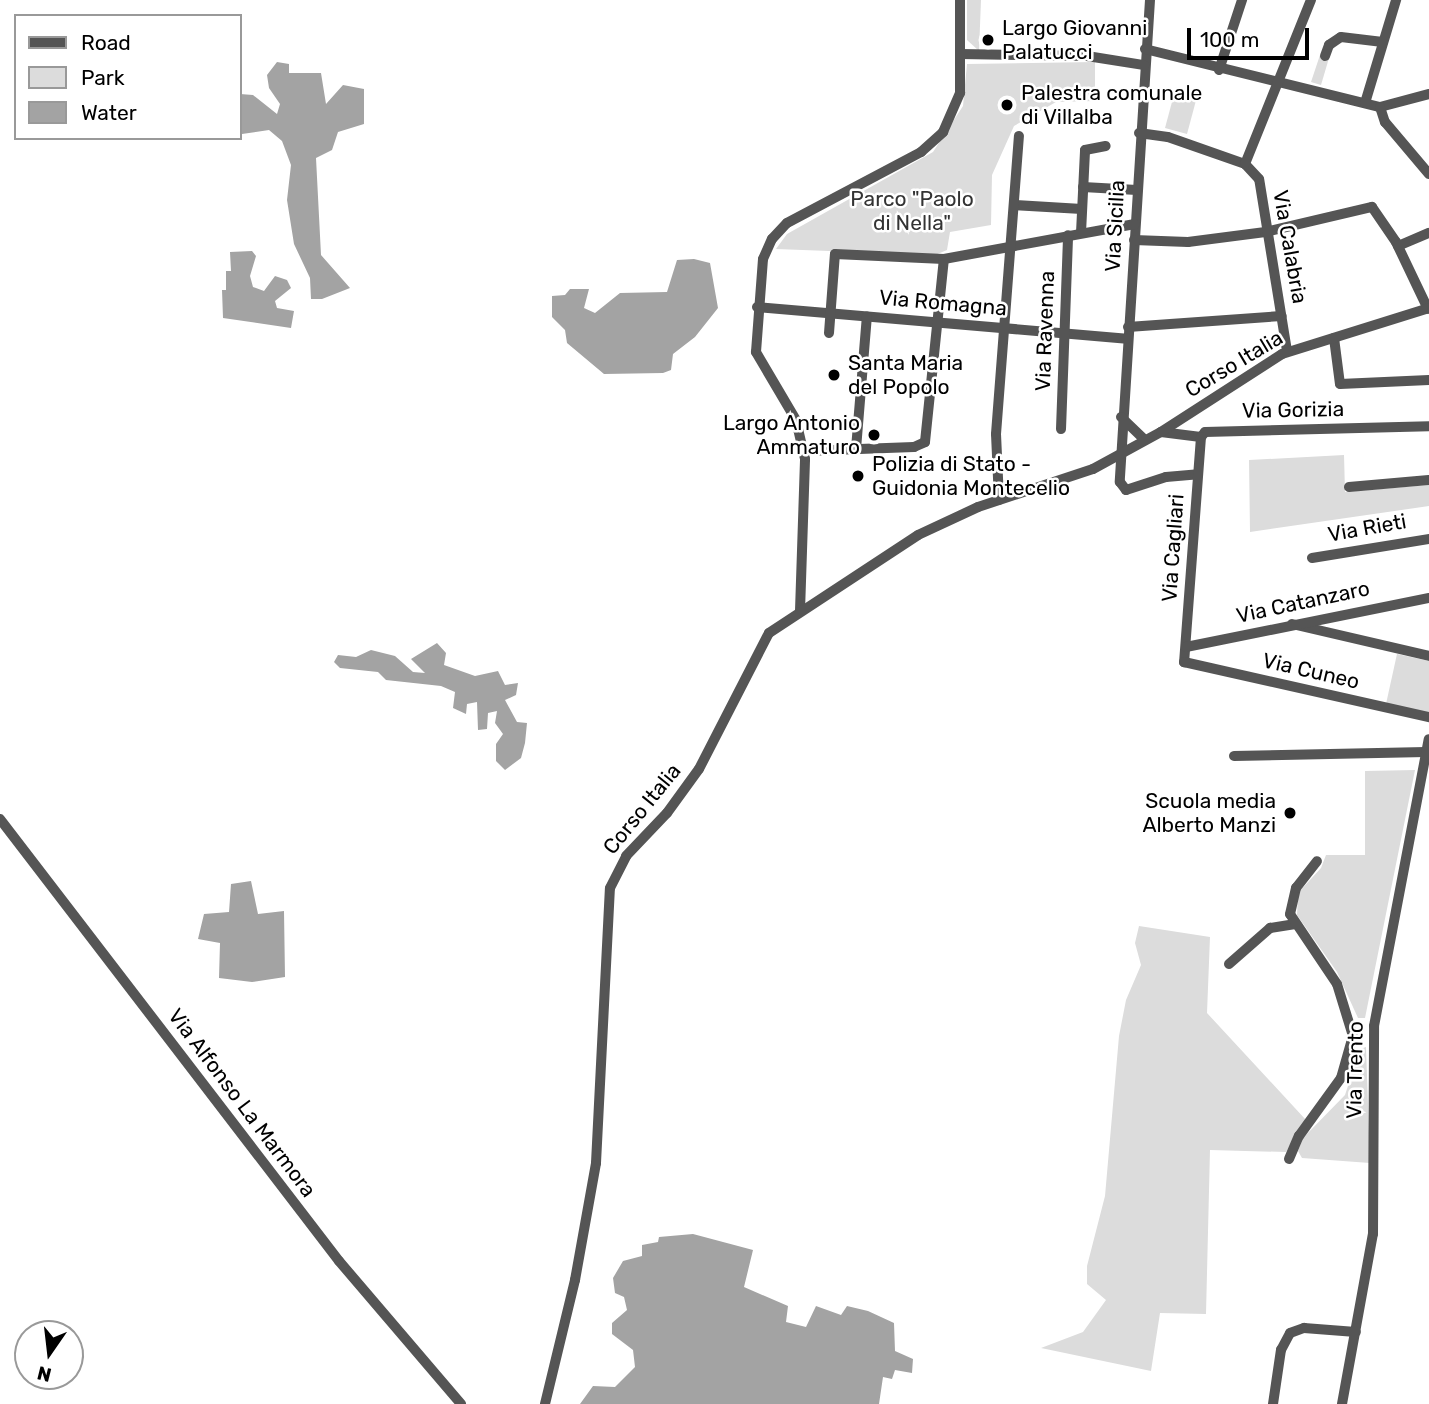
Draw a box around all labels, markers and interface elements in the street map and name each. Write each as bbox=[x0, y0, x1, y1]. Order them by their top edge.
legend bbox=[14, 14, 242, 140]
scale bar bbox=[1191, 14, 1314, 58]
place label: Largo Giovanni Palatucci bbox=[1002, 15, 1147, 65]
text: 100 m bbox=[1200, 27, 1259, 52]
text: Road bbox=[81, 30, 131, 55]
marker: Largo Giovanni Palatucci bbox=[980, 32, 996, 48]
text: Park bbox=[81, 65, 125, 90]
place label: Palestra comunale di Villalba bbox=[1021, 80, 1202, 130]
marker: Palestra comunale di Villalba bbox=[999, 97, 1015, 113]
text: Water bbox=[81, 100, 137, 125]
street label: Via Sicilia bbox=[1100, 179, 1130, 273]
park label: Parco "Paolo di Nella" bbox=[850, 186, 974, 236]
street label: Via Calabria bbox=[1268, 188, 1312, 306]
street label: Via Ravenna bbox=[1030, 270, 1060, 392]
street label: Via Romagna bbox=[878, 285, 1008, 321]
street label: Corso Italia bbox=[1181, 325, 1287, 403]
place label: Santa Maria del Popolo bbox=[848, 350, 963, 400]
marker: Santa Maria del Popolo bbox=[826, 367, 842, 383]
street label: Via Gorizia bbox=[1242, 397, 1344, 423]
place label: Largo Antonio Ammaturo bbox=[722, 410, 860, 460]
marker: Largo Antonio Ammaturo bbox=[866, 427, 882, 443]
place label: Polizia di Stato - Guidonia Montecelio bbox=[872, 451, 1070, 501]
marker: Polizia di Stato - Guidonia Montecelio bbox=[850, 468, 866, 484]
street label: Via Cagliari bbox=[1157, 493, 1189, 603]
street label: Via Rieti bbox=[1326, 509, 1408, 547]
street label: Via Catanzaro bbox=[1234, 576, 1372, 628]
street label: Via Cuneo bbox=[1260, 648, 1362, 694]
street label: Corso Italia bbox=[598, 759, 686, 859]
place label: Scuola media Alberto Manzi bbox=[1142, 788, 1276, 838]
marker: Scuola media Alberto Manzi bbox=[1282, 805, 1298, 821]
street label: Via Alfonso La Marmora bbox=[163, 1004, 321, 1202]
street label: Via Trento bbox=[1342, 1021, 1368, 1119]
north arrow bbox=[14, 1320, 84, 1390]
text: N bbox=[35, 1361, 54, 1387]

